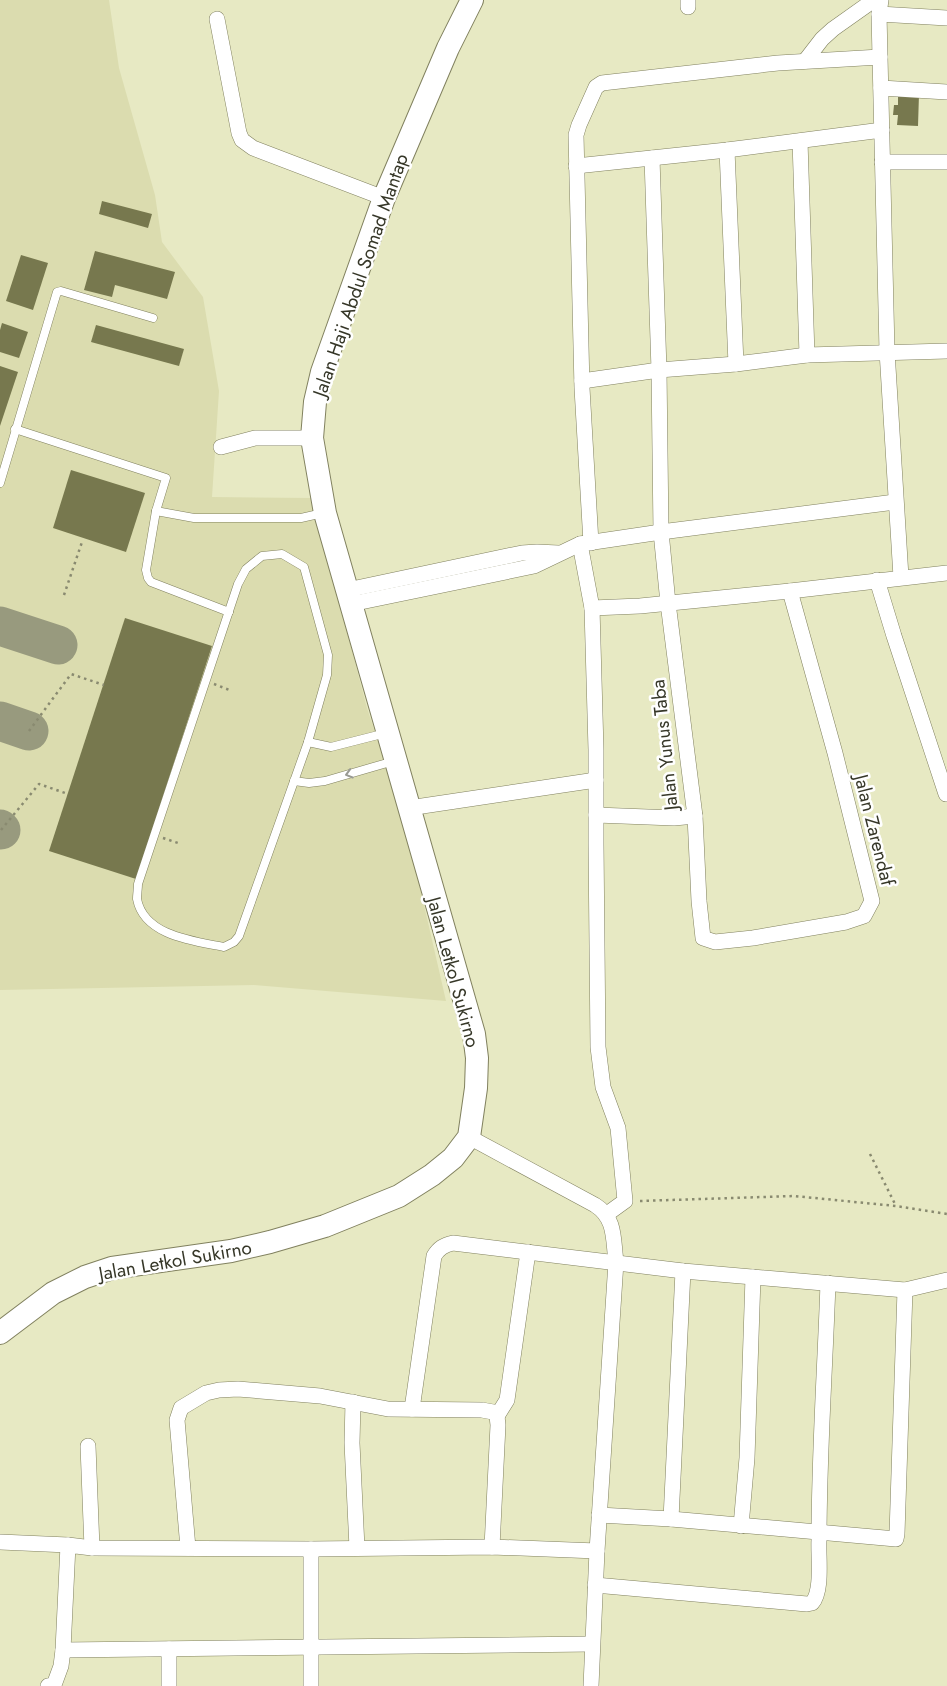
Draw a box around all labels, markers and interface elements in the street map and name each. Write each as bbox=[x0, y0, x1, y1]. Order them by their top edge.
street label: Jalan Haji Abdul Somad Mantap bbox=[305, 150, 415, 403]
street label: Jalan Yunus Taba bbox=[644, 678, 685, 815]
one-way arrow bbox=[345, 769, 354, 779]
street label: Jalan Zarendaf bbox=[847, 769, 902, 889]
street label: Jalan Letkol Sukirno bbox=[420, 891, 487, 1050]
street label: Jalan Letkol Sukirno bbox=[94, 1234, 254, 1288]

